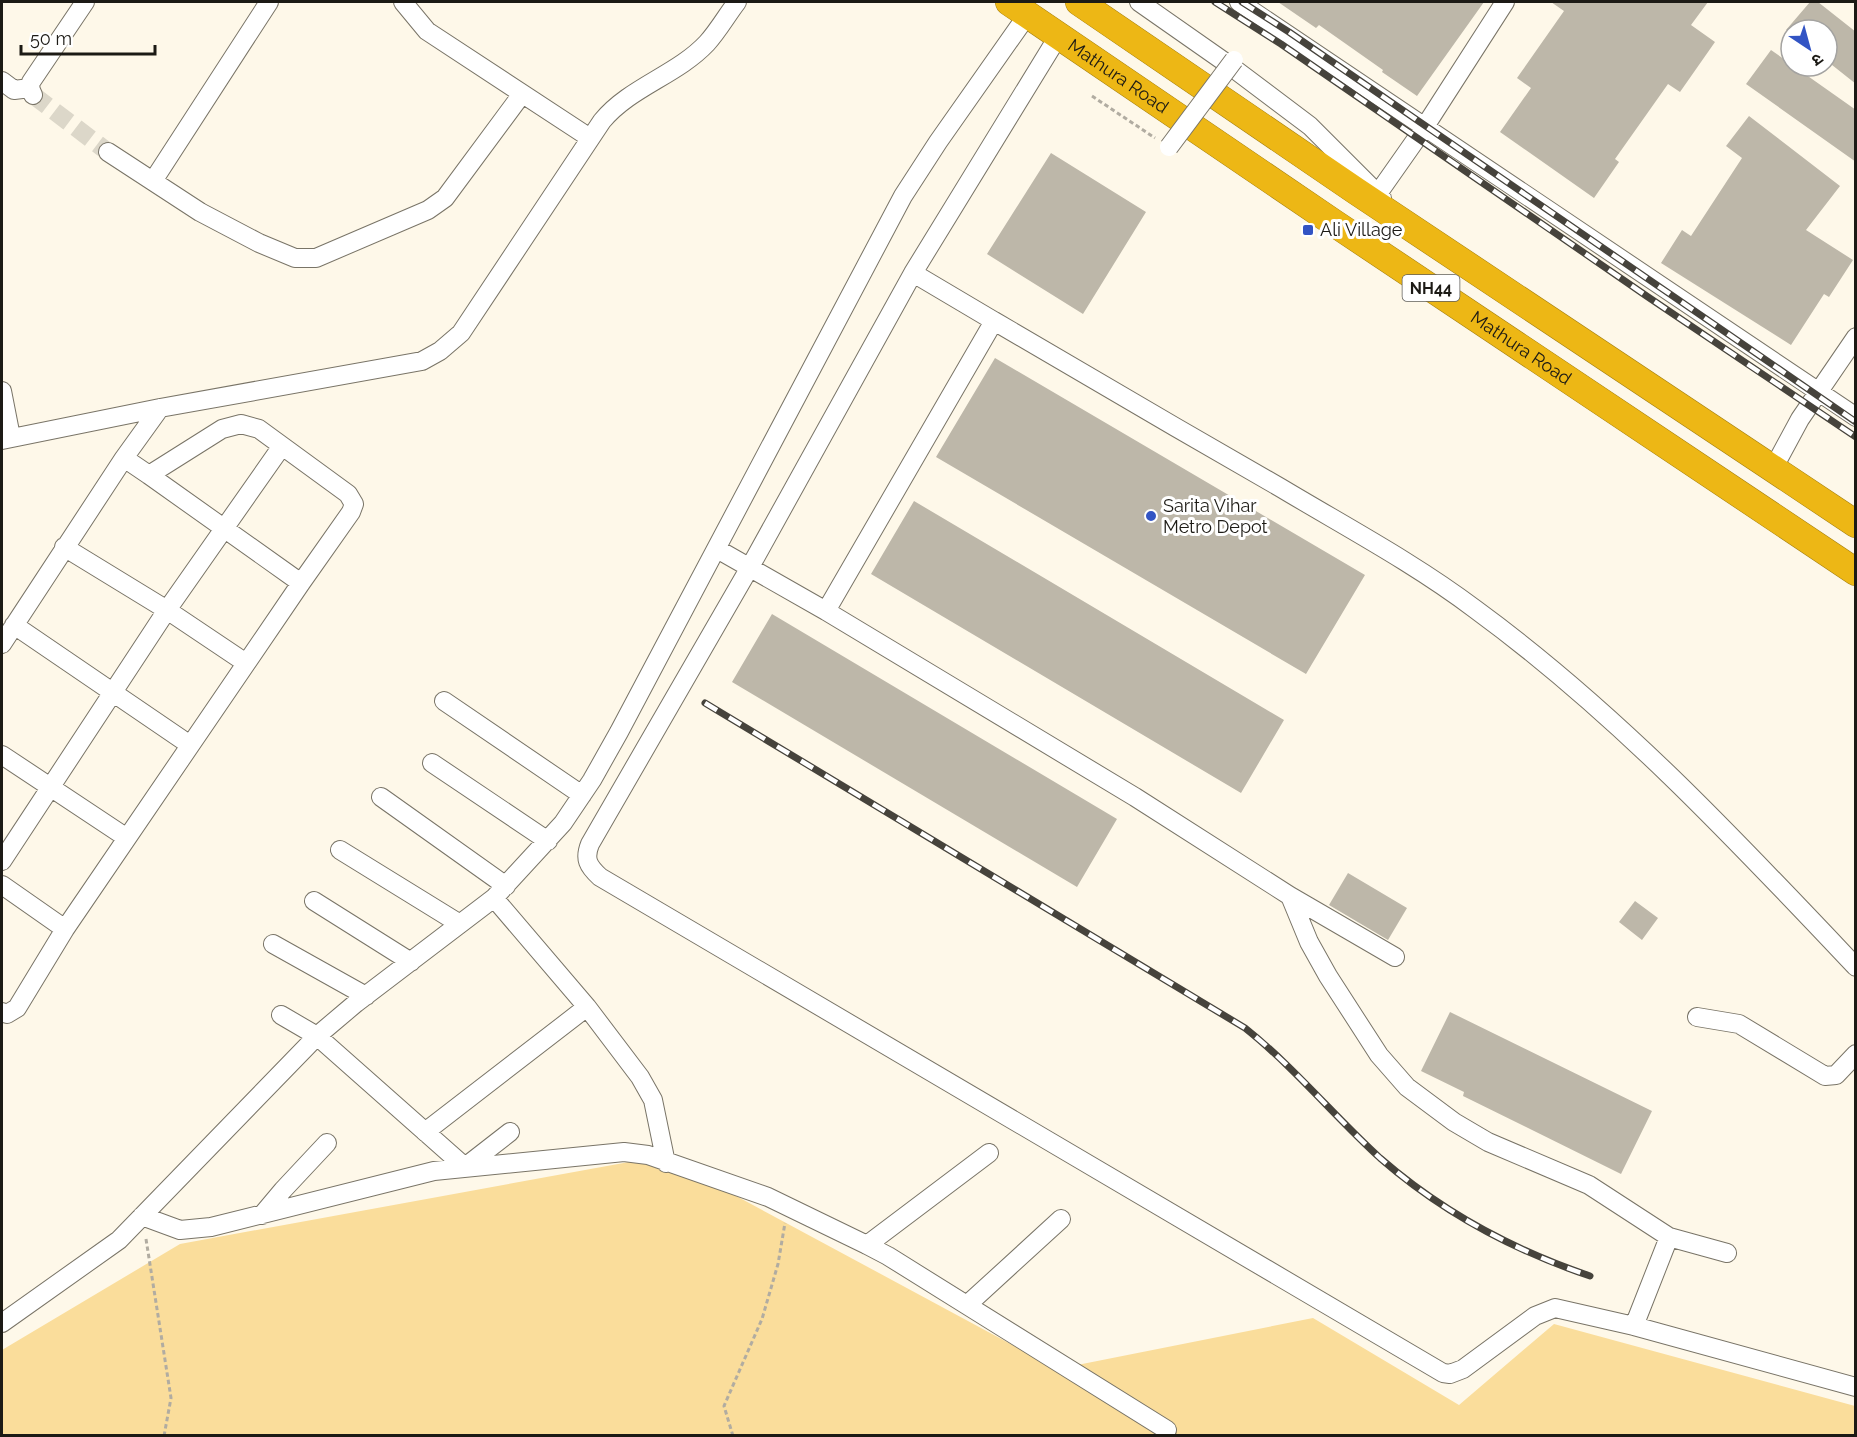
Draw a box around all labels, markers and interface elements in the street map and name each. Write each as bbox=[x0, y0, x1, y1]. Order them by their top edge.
scale bar bbox=[21, 18, 154, 56]
north arrow bbox=[1779, 18, 1839, 78]
text: 50 m bbox=[30, 28, 72, 49]
street label: Mathura Road bbox=[1064, 34, 1173, 117]
text: उ bbox=[1808, 49, 1827, 71]
place label: Ali Village bbox=[1320, 219, 1403, 240]
marker: Ali Village bbox=[1301, 223, 1315, 237]
road number: NH44 bbox=[1402, 275, 1460, 301]
street label: Mathura Road bbox=[1467, 307, 1576, 389]
place label: Sarita Vihar Metro Depot bbox=[1163, 495, 1268, 537]
marker: Sarita Vihar Metro Depot bbox=[1144, 509, 1158, 523]

